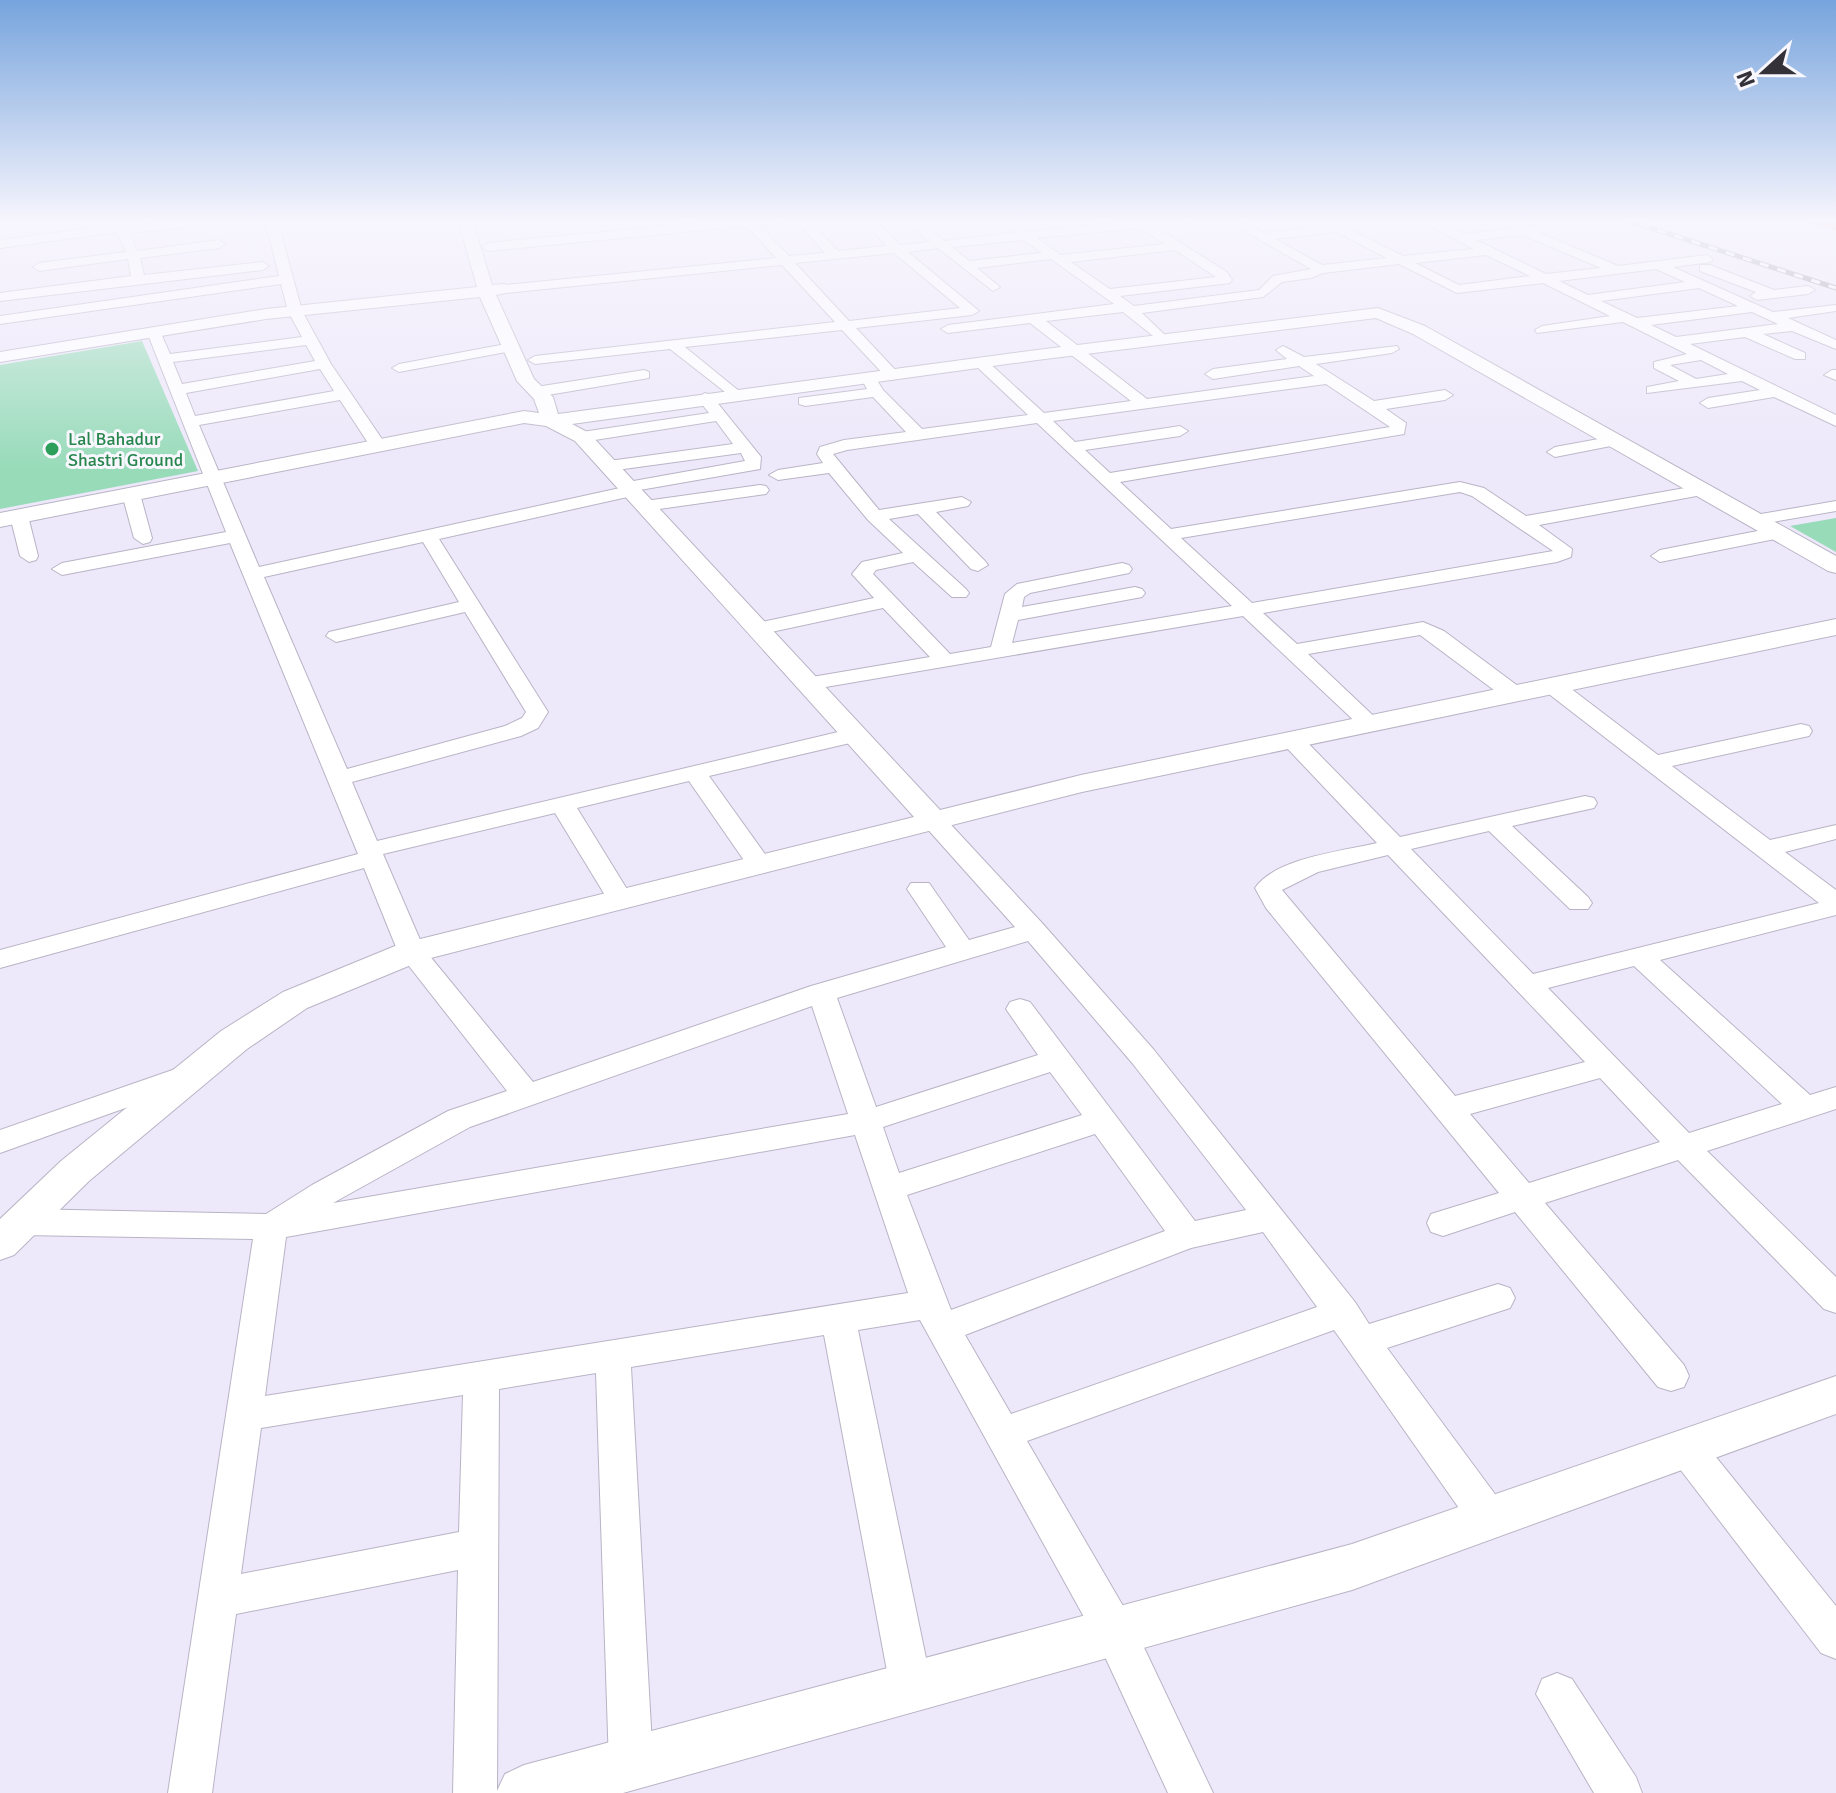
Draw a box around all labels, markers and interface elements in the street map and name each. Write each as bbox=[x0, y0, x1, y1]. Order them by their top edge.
north arrow bbox=[1724, 32, 1804, 112]
text: N bbox=[1730, 67, 1761, 91]
place label: Lal Bahadur Shastri Ground bbox=[68, 428, 183, 471]
marker: Lal Bahadur Shastri Ground bbox=[43, 440, 61, 458]

